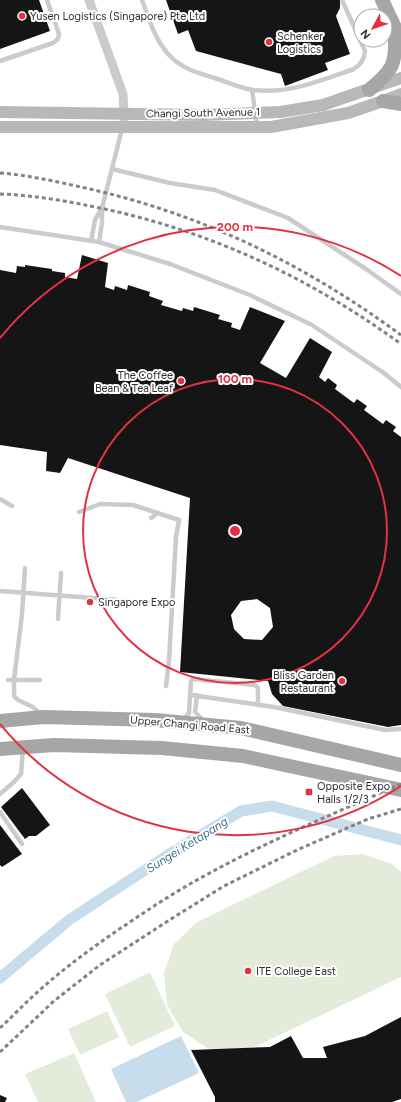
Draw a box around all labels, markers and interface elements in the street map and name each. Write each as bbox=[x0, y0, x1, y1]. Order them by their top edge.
north arrow bbox=[353, 8, 393, 48]
place label: Yusen Logistics (Singapore) Pte Ltd bbox=[30, 10, 205, 23]
marker: Yusen Logistics (Singapore) Pte Ltd bbox=[17, 11, 27, 21]
text: N bbox=[358, 27, 373, 42]
place label: Schenker Logistics bbox=[277, 30, 323, 56]
marker: Schenker Logistics bbox=[264, 37, 274, 47]
street label: Changi South Avenue 1 bbox=[146, 106, 260, 120]
text: 200 m bbox=[217, 220, 253, 234]
place label: The Coffee Bean & Tea Leaf bbox=[95, 369, 174, 395]
text: 100 m bbox=[218, 372, 252, 386]
marker: The Coffee Bean & Tea Leaf bbox=[176, 376, 186, 386]
centre of rings bbox=[228, 524, 242, 538]
place label: Singapore Expo bbox=[98, 596, 175, 609]
marker: Singapore Expo bbox=[85, 597, 95, 607]
place label: Bliss Garden Restaurant bbox=[273, 669, 334, 695]
marker: Bliss Garden Restaurant bbox=[337, 676, 347, 686]
street label: Upper Changi Road East bbox=[130, 713, 250, 737]
place label: Opposite Expo Halls 1/2/3 bbox=[317, 780, 390, 806]
marker: Opposite Expo Halls 1/2/3 bbox=[304, 787, 314, 797]
water label: Sungei Ketapang bbox=[144, 814, 230, 876]
place label: ITE College East bbox=[256, 965, 336, 978]
marker: ITE College East bbox=[243, 966, 253, 976]

